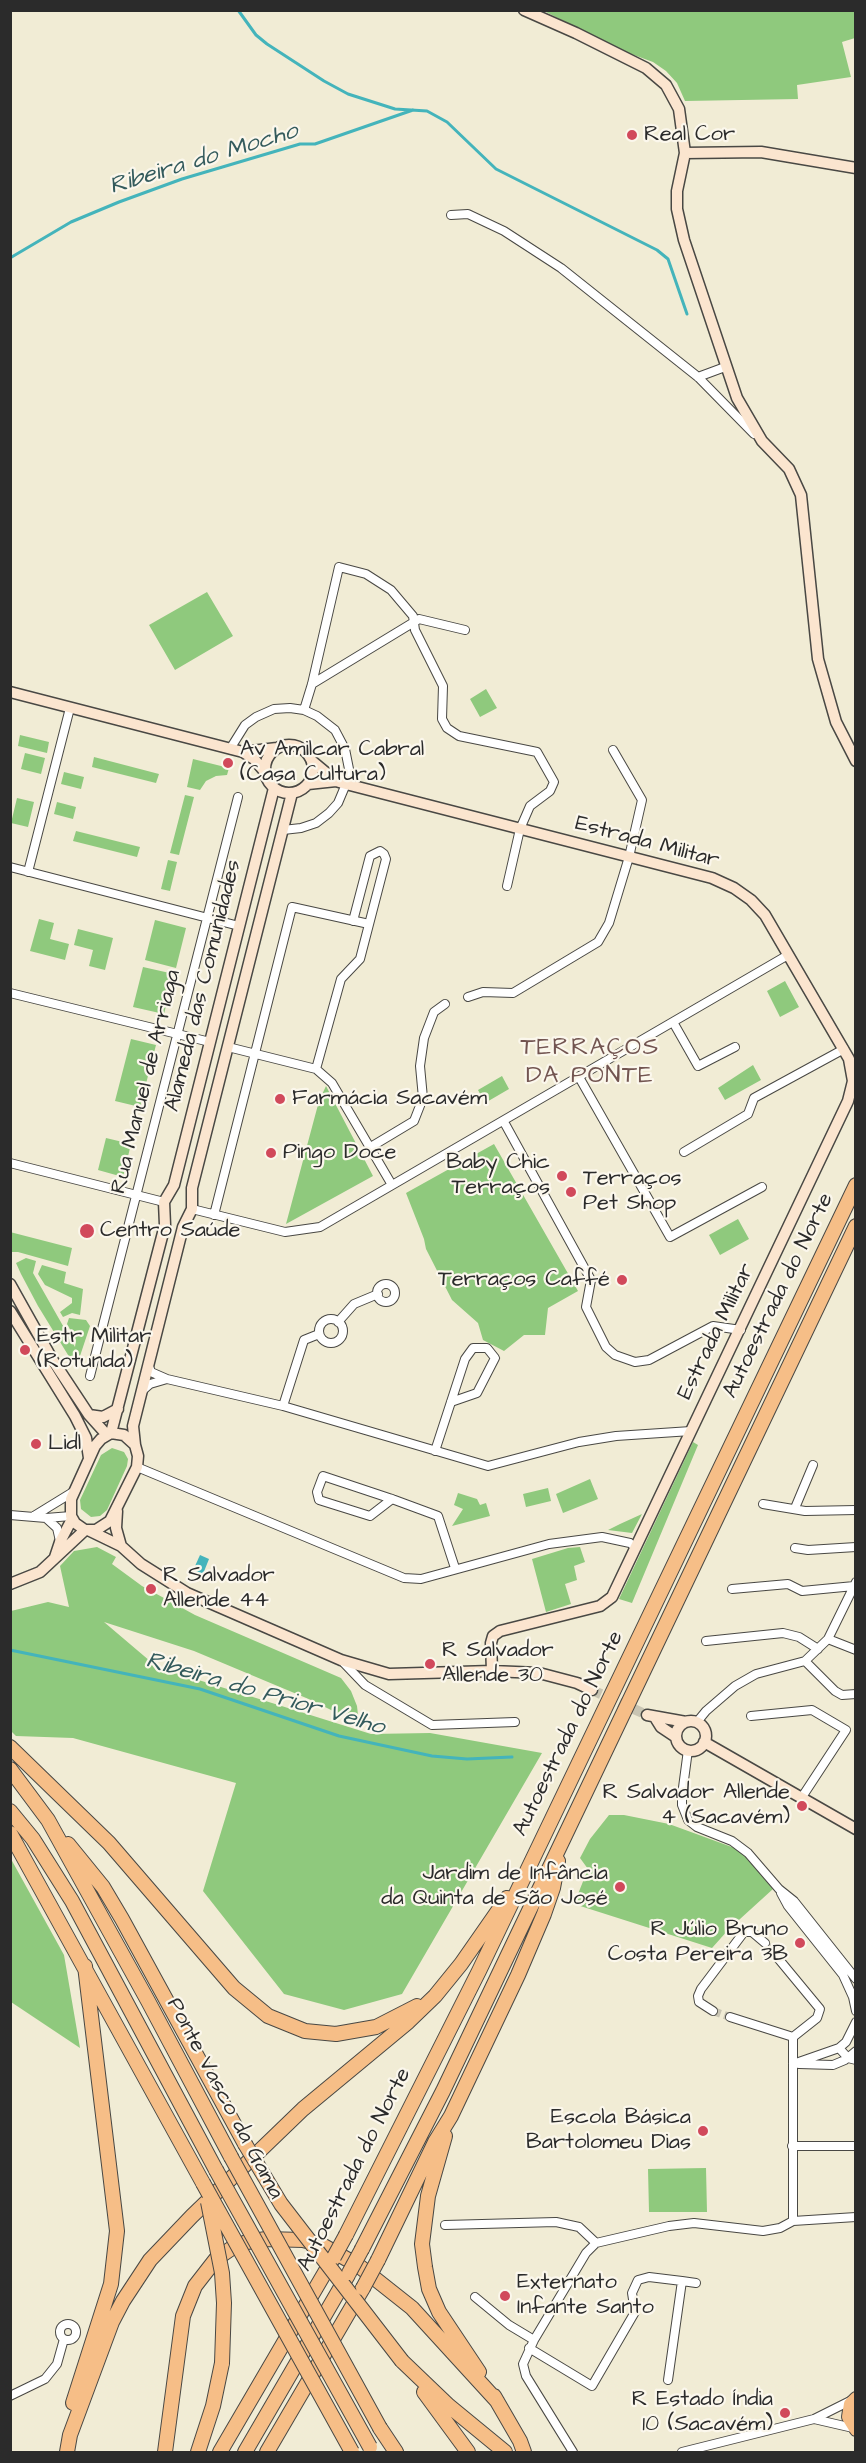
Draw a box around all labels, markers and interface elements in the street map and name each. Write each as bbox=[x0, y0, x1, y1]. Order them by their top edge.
water label: Ribeira do Mocho bbox=[106, 118, 302, 202]
place label: Real Cor bbox=[644, 122, 735, 148]
marker: Real Cor bbox=[625, 128, 639, 142]
place label: Av Amilcar Cabral (Casa Cultura) bbox=[240, 737, 424, 788]
marker: Av Amilcar Cabral (Casa Cultura) bbox=[221, 756, 235, 770]
street label: Estrada Militar bbox=[572, 811, 722, 875]
street label: Alameda das Comunidades bbox=[160, 857, 248, 1115]
street label: Rua Manuel de Arriaga bbox=[106, 967, 188, 1197]
district label: TERRAÇOS DA PONTE bbox=[520, 1035, 660, 1091]
place label: Farmácia Sacavém bbox=[292, 1086, 487, 1112]
marker: Farmácia Sacavém bbox=[273, 1092, 287, 1106]
place label: Pingo Doce bbox=[283, 1140, 396, 1166]
marker: Pingo Doce bbox=[264, 1146, 278, 1160]
place label: Baby Chic Terraços bbox=[446, 1150, 550, 1202]
place label: Terraços Pet Shop bbox=[583, 1166, 681, 1218]
marker: Baby Chic Terraços bbox=[555, 1169, 569, 1183]
marker: Terraços Pet Shop bbox=[564, 1185, 578, 1199]
street label: Autoestrada do Norte bbox=[718, 1189, 840, 1403]
place label: Centro Saúde bbox=[100, 1218, 240, 1244]
marker: Centro Saúde bbox=[78, 1222, 96, 1240]
street label: Estrada Militar bbox=[673, 1260, 761, 1404]
place label: Terraços Caffé bbox=[438, 1267, 610, 1293]
marker: Terraços Caffé bbox=[615, 1273, 629, 1287]
place label: Estr Militar (Rotunda) bbox=[37, 1324, 151, 1376]
marker: Estr Militar (Rotunda) bbox=[18, 1343, 32, 1357]
place label: Lidl bbox=[48, 1431, 81, 1457]
marker: Lidl bbox=[29, 1437, 43, 1451]
place label: R Salvador Allende 44 bbox=[163, 1563, 275, 1615]
marker: R Salvador Allende 44 bbox=[144, 1582, 158, 1596]
street label: Autoestrada do Norte bbox=[508, 1627, 630, 1841]
place label: R Salvador Allende 30 bbox=[442, 1638, 554, 1690]
water label: Ribeira do Prior Velho bbox=[142, 1647, 388, 1743]
marker: R Salvador Allende 30 bbox=[423, 1657, 437, 1671]
place label: R Salvador Allende 4 (Sacavém) bbox=[602, 1780, 790, 1832]
marker: R Salvador Allende 4 (Sacavém) bbox=[795, 1799, 809, 1813]
place label: Jardim de Infância da Quinta de São José bbox=[381, 1861, 608, 1912]
marker: Jardim de Infância da Quinta de São José bbox=[613, 1880, 627, 1894]
place label: R Júlio Bruno Costa Pereira 3B bbox=[608, 1917, 788, 1969]
marker: R Júlio Bruno Costa Pereira 3B bbox=[793, 1936, 807, 1950]
street label: Ponte Vasco da Gama bbox=[160, 1994, 288, 2204]
street label: Autoestrada do Norte bbox=[292, 2064, 418, 2276]
place label: Escola Básica Bartolomeu Dias bbox=[526, 2105, 691, 2156]
marker: Escola Básica Bartolomeu Dias bbox=[696, 2124, 710, 2138]
place label: Externato Infante Santo bbox=[517, 2270, 654, 2322]
marker: Externato Infante Santo bbox=[498, 2289, 512, 2303]
place label: R Estado Índia 10 (Sacavém) bbox=[632, 2387, 773, 2438]
marker: R Estado Índia 10 (Sacavém) bbox=[778, 2406, 792, 2420]

